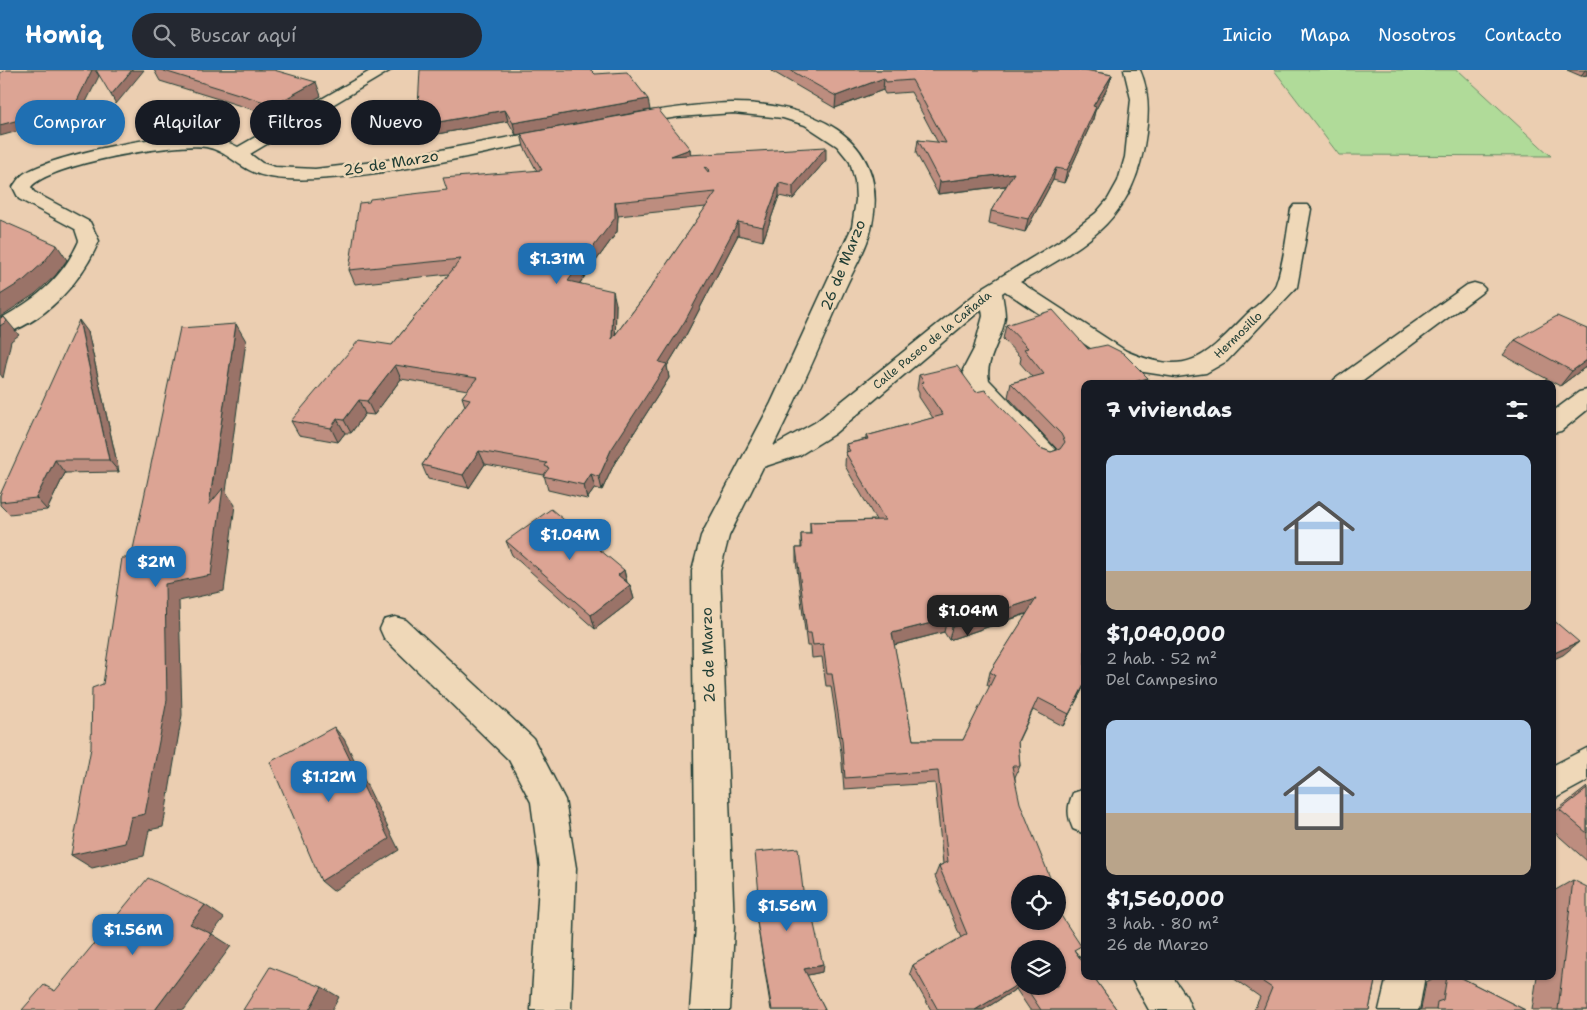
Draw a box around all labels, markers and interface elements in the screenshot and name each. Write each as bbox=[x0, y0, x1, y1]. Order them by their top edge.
search box bbox=[132, 13, 482, 58]
text: Homiq bbox=[25, 19, 102, 51]
icon: search bbox=[150, 21, 178, 49]
text: Buscar aquí bbox=[190, 23, 296, 48]
text: Inicio bbox=[1223, 23, 1272, 47]
text: Mapa bbox=[1300, 23, 1350, 47]
text: Nosotros bbox=[1378, 23, 1456, 47]
text: Contacto bbox=[1484, 23, 1562, 47]
chip: Comprar bbox=[15, 100, 125, 145]
chip: Alquilar bbox=[135, 100, 240, 145]
chip: Filtros bbox=[250, 100, 341, 145]
chip: Nuevo bbox=[351, 100, 441, 145]
street label: 26 de Marzo bbox=[342, 146, 440, 180]
street label: 26 de Marzo bbox=[816, 217, 870, 313]
pin: $1.31M bbox=[516, 242, 598, 285]
text: $1.31M bbox=[529, 248, 585, 269]
street label: Calle Paseo de la Cañada bbox=[869, 287, 995, 393]
street label: Hermosillo bbox=[1210, 308, 1266, 362]
text: 7 viviendas bbox=[1106, 396, 1232, 424]
icon: filters bbox=[1503, 396, 1531, 424]
icon: home bbox=[1274, 488, 1364, 578]
pin: $1.04M bbox=[529, 518, 611, 561]
text: $1.04M bbox=[540, 524, 600, 545]
pin: $2M bbox=[132, 546, 180, 588]
text: $2M bbox=[137, 551, 175, 572]
pin: $1.04M bbox=[927, 594, 1009, 637]
text: $1.04M bbox=[938, 600, 998, 621]
street label: 26 de Marzo bbox=[696, 607, 720, 703]
text: $1,040,000 bbox=[1106, 620, 1225, 648]
text: 2 hab. · 52 m² bbox=[1106, 648, 1217, 669]
text: Del Campesino bbox=[1106, 669, 1218, 690]
icon: home bbox=[1274, 753, 1364, 843]
pin: $1.12M bbox=[288, 760, 370, 803]
text: $1.12M bbox=[302, 766, 356, 787]
map controls bbox=[1011, 875, 1066, 995]
button: locate bbox=[1011, 875, 1066, 930]
text: $1,560,000 bbox=[1106, 885, 1224, 913]
pin: $1.56M bbox=[746, 890, 828, 932]
text: $1.56M bbox=[757, 895, 817, 916]
text: 3 hab. · 80 m² bbox=[1106, 913, 1219, 934]
pin: $1.56M bbox=[92, 914, 174, 956]
text: $1.56M bbox=[103, 919, 163, 940]
text: 26 de Marzo bbox=[1106, 934, 1209, 955]
button: layers bbox=[1011, 940, 1066, 995]

